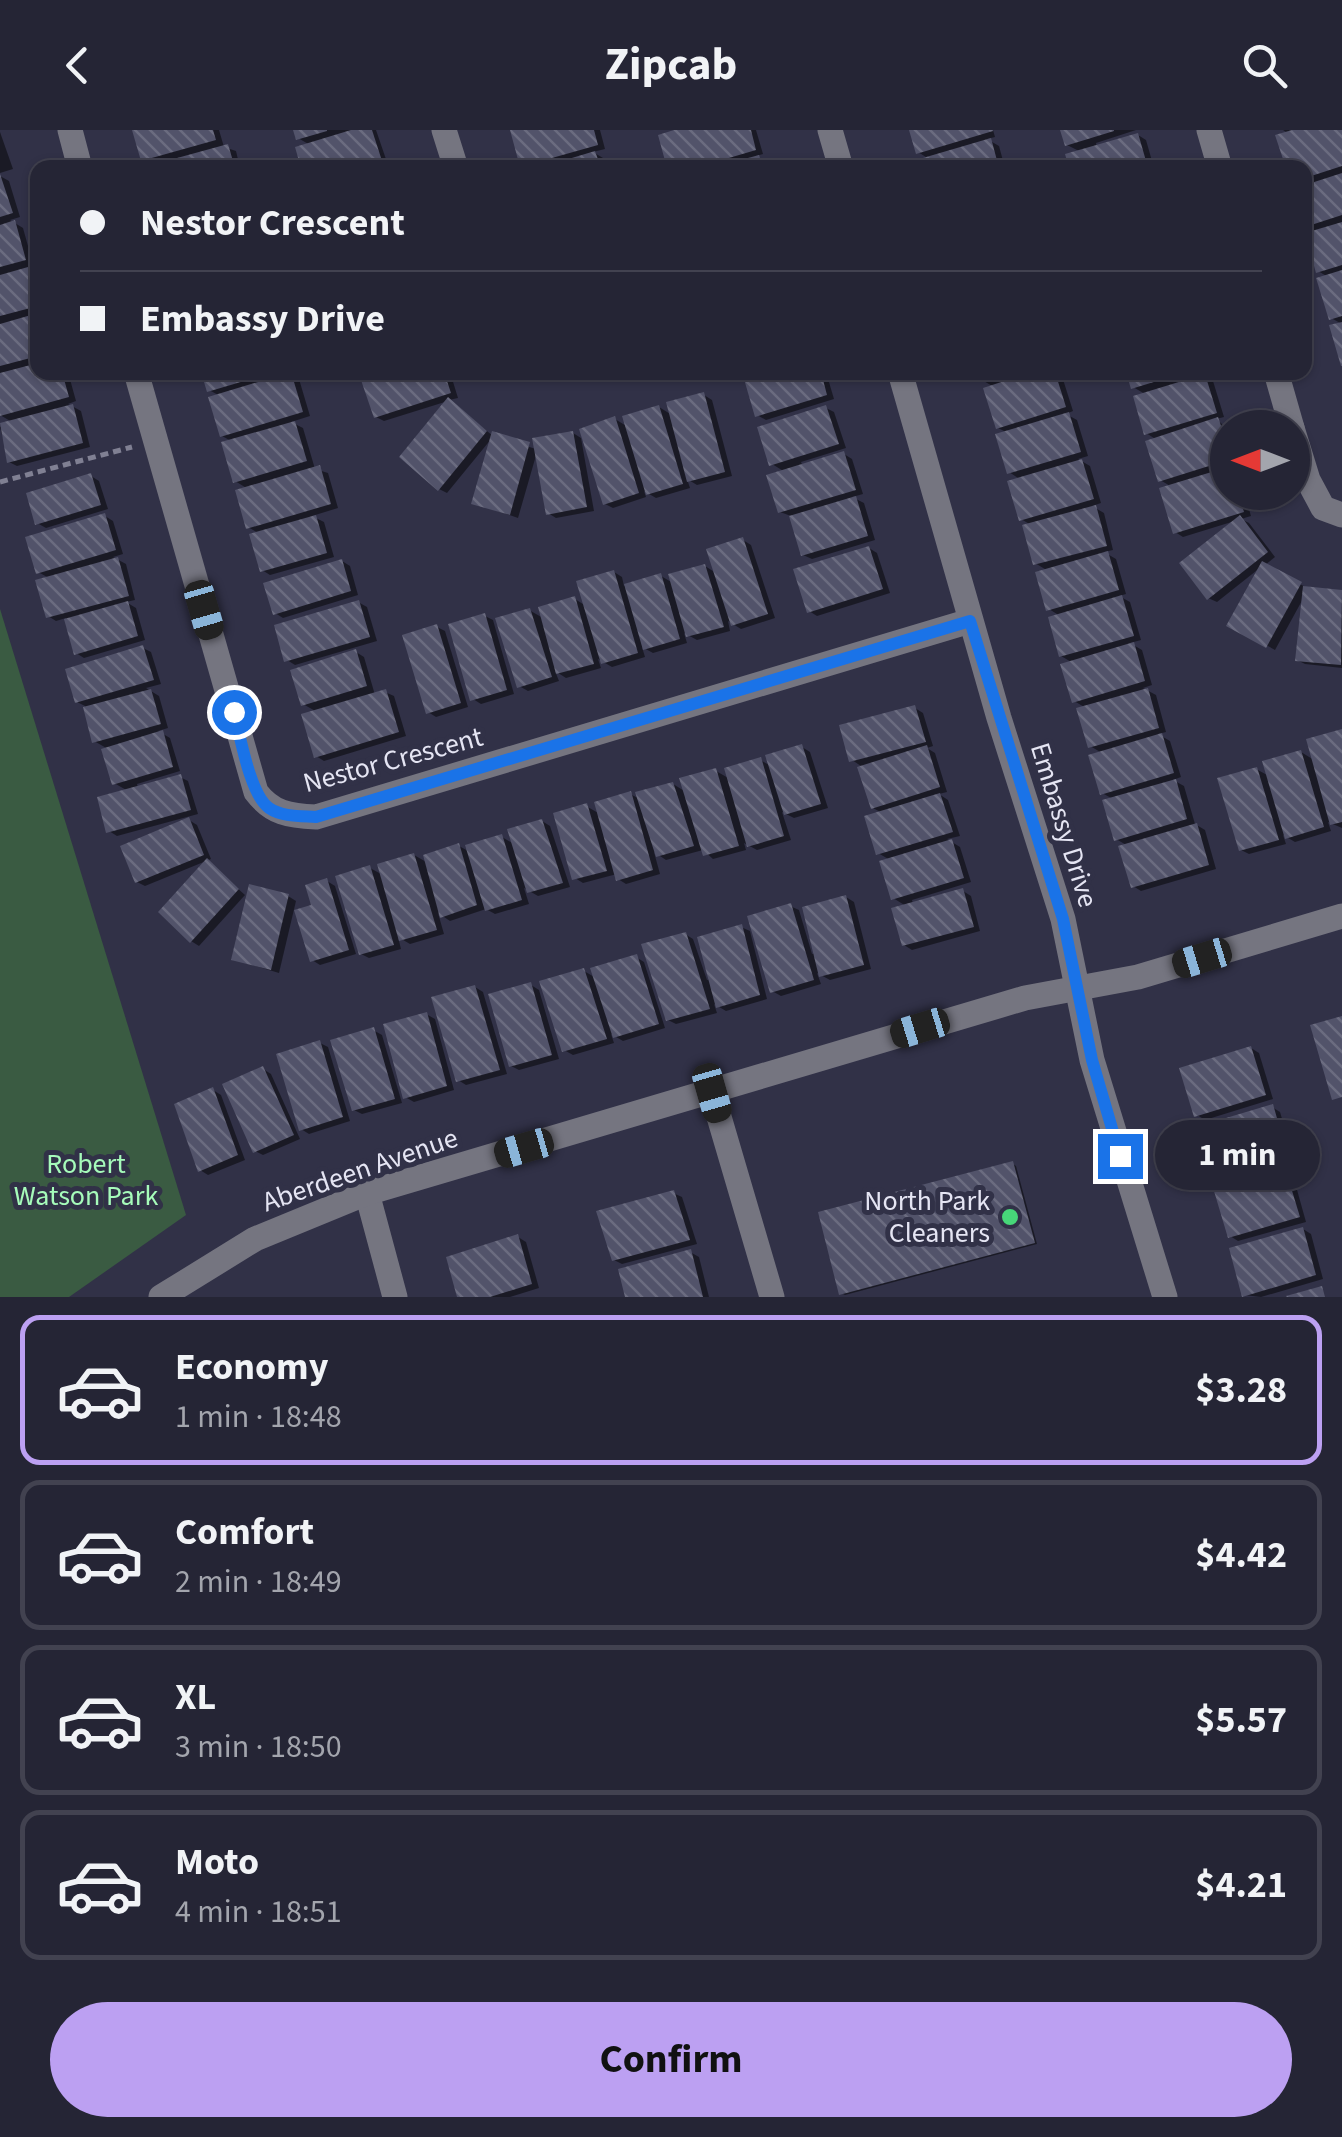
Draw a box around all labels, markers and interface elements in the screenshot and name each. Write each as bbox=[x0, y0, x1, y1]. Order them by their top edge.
text: Zipcab bbox=[605, 33, 737, 97]
icon: back bbox=[50, 38, 105, 93]
icon: search bbox=[1237, 38, 1292, 93]
text: Nestor Crescent bbox=[140, 196, 405, 250]
text: Embassy Drive bbox=[140, 292, 385, 346]
north arrow bbox=[1210, 410, 1310, 510]
map controls bbox=[1210, 410, 1310, 510]
car bbox=[181, 577, 227, 643]
route start bbox=[212, 690, 257, 735]
street label: Nestor Crescent bbox=[299, 717, 488, 803]
street label: Embassy Drive bbox=[1020, 738, 1108, 912]
car bbox=[1169, 935, 1235, 981]
car bbox=[887, 1005, 953, 1051]
car bbox=[689, 1060, 735, 1126]
street label: Aberdeen Avenue bbox=[257, 1118, 463, 1222]
callout: 1 min bbox=[1155, 1121, 1320, 1191]
car bbox=[491, 1125, 557, 1171]
text: 1 min bbox=[1199, 1132, 1276, 1178]
route end bbox=[1098, 1134, 1143, 1179]
park label: Robert Watson Park bbox=[14, 1144, 158, 1216]
place label: North Park Cleaners bbox=[864, 1181, 990, 1253]
marker: North Park Cleaners bbox=[999, 1206, 1021, 1228]
text: Economy bbox=[175, 1340, 328, 1394]
icon: car bbox=[55, 1345, 145, 1435]
text: $3.28 bbox=[1195, 1363, 1287, 1417]
text: 1 min · 18:48 bbox=[175, 1394, 342, 1440]
text: Comfort bbox=[175, 1505, 314, 1559]
icon: car bbox=[55, 1510, 145, 1600]
text: $4.42 bbox=[1195, 1528, 1287, 1582]
text: 2 min · 18:49 bbox=[175, 1559, 342, 1605]
text: XL bbox=[175, 1670, 216, 1724]
icon: car bbox=[55, 1675, 145, 1765]
text: $5.57 bbox=[1195, 1693, 1287, 1747]
text: 3 min · 18:50 bbox=[175, 1724, 342, 1770]
text: Moto bbox=[175, 1835, 259, 1889]
icon: car bbox=[55, 1840, 145, 1930]
text: $4.21 bbox=[1195, 1858, 1287, 1912]
text: 4 min · 18:51 bbox=[175, 1889, 342, 1935]
button: Confirm bbox=[50, 2002, 1292, 2117]

